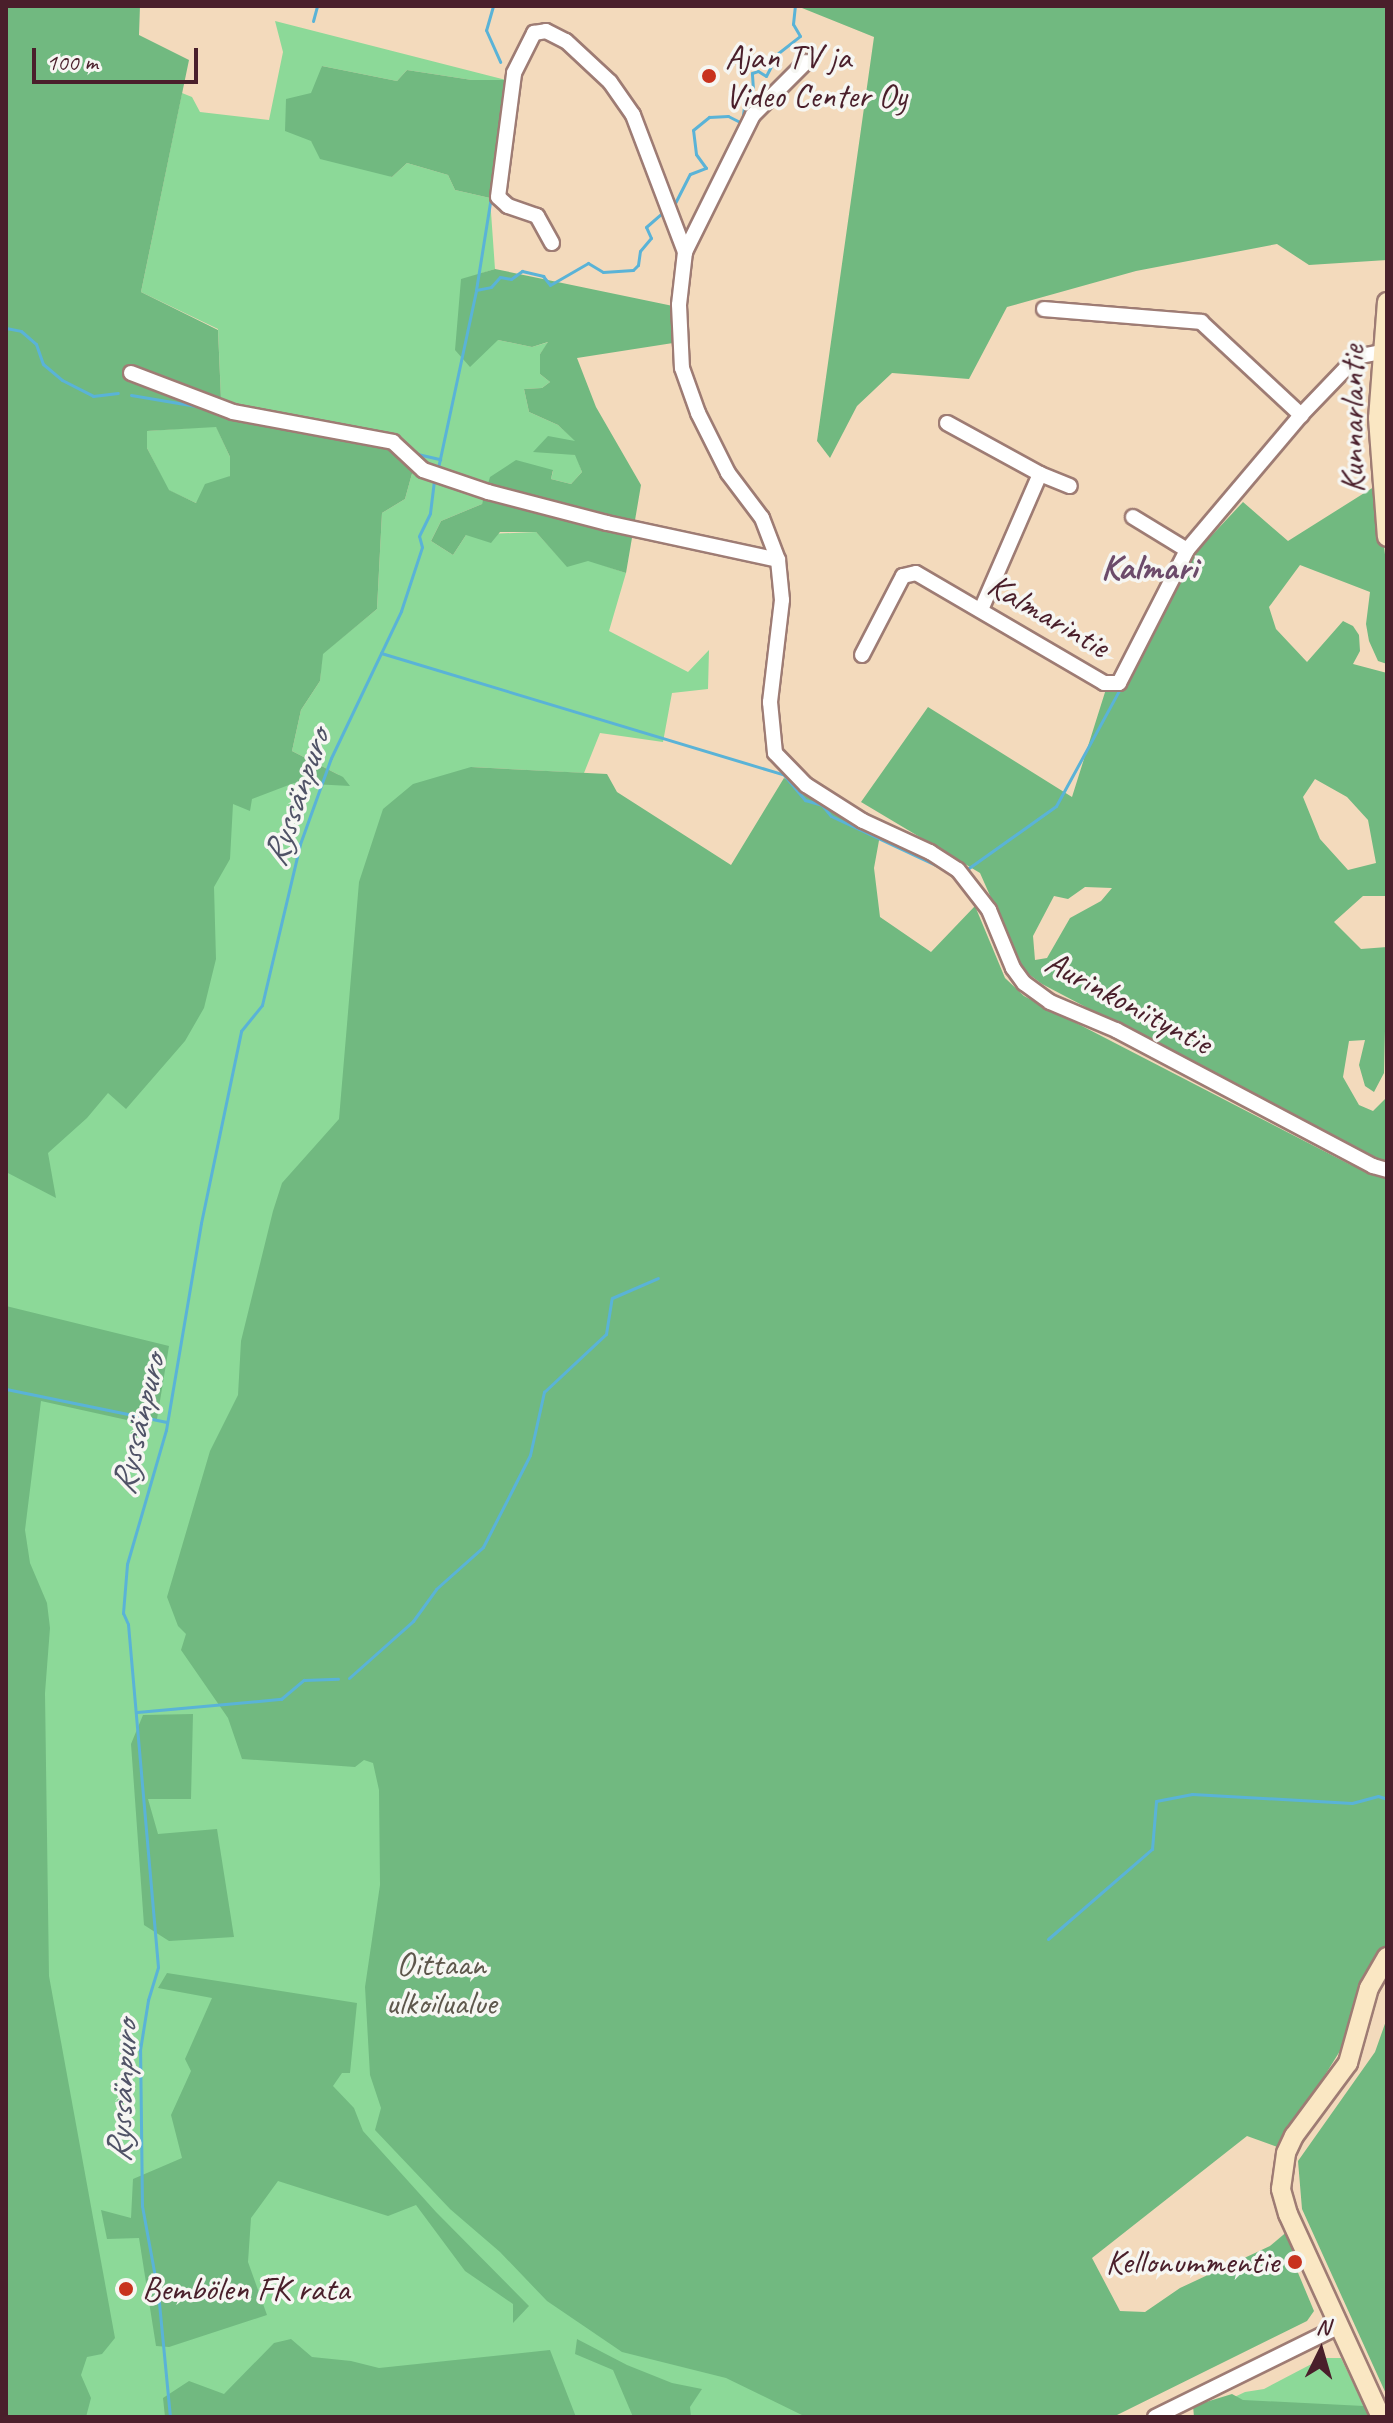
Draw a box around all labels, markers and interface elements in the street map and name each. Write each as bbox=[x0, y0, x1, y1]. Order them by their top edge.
scale bar bbox=[36, 32, 202, 82]
place label: Ajan TV ja Video Center Oy bbox=[725, 36, 907, 116]
text: 100 m bbox=[46, 47, 98, 77]
marker: Ajan TV ja Video Center Oy bbox=[700, 67, 718, 85]
street label: Kunnarlantie bbox=[1332, 345, 1372, 493]
district label: Kalmari bbox=[1101, 546, 1197, 590]
street label: Kalmarintie bbox=[981, 564, 1117, 666]
water label: Ryssänpuro bbox=[253, 724, 339, 872]
street label: Aurinkoniityntie bbox=[1039, 941, 1219, 1063]
water label: Ryssänpuro bbox=[101, 1351, 175, 1499]
park label: Oittaan ulkoilualue bbox=[386, 1943, 496, 2022]
water label: Ryssänpuro bbox=[97, 2020, 147, 2164]
place label: Kellonummentie bbox=[1106, 2242, 1279, 2282]
marker: Kellonummentie bbox=[1286, 2253, 1304, 2271]
place label: Bembölen FK rata bbox=[142, 2269, 349, 2309]
marker: Bembölen FK rata bbox=[117, 2280, 135, 2298]
north arrow bbox=[1281, 2311, 1361, 2391]
text: N bbox=[1315, 2313, 1331, 2342]

